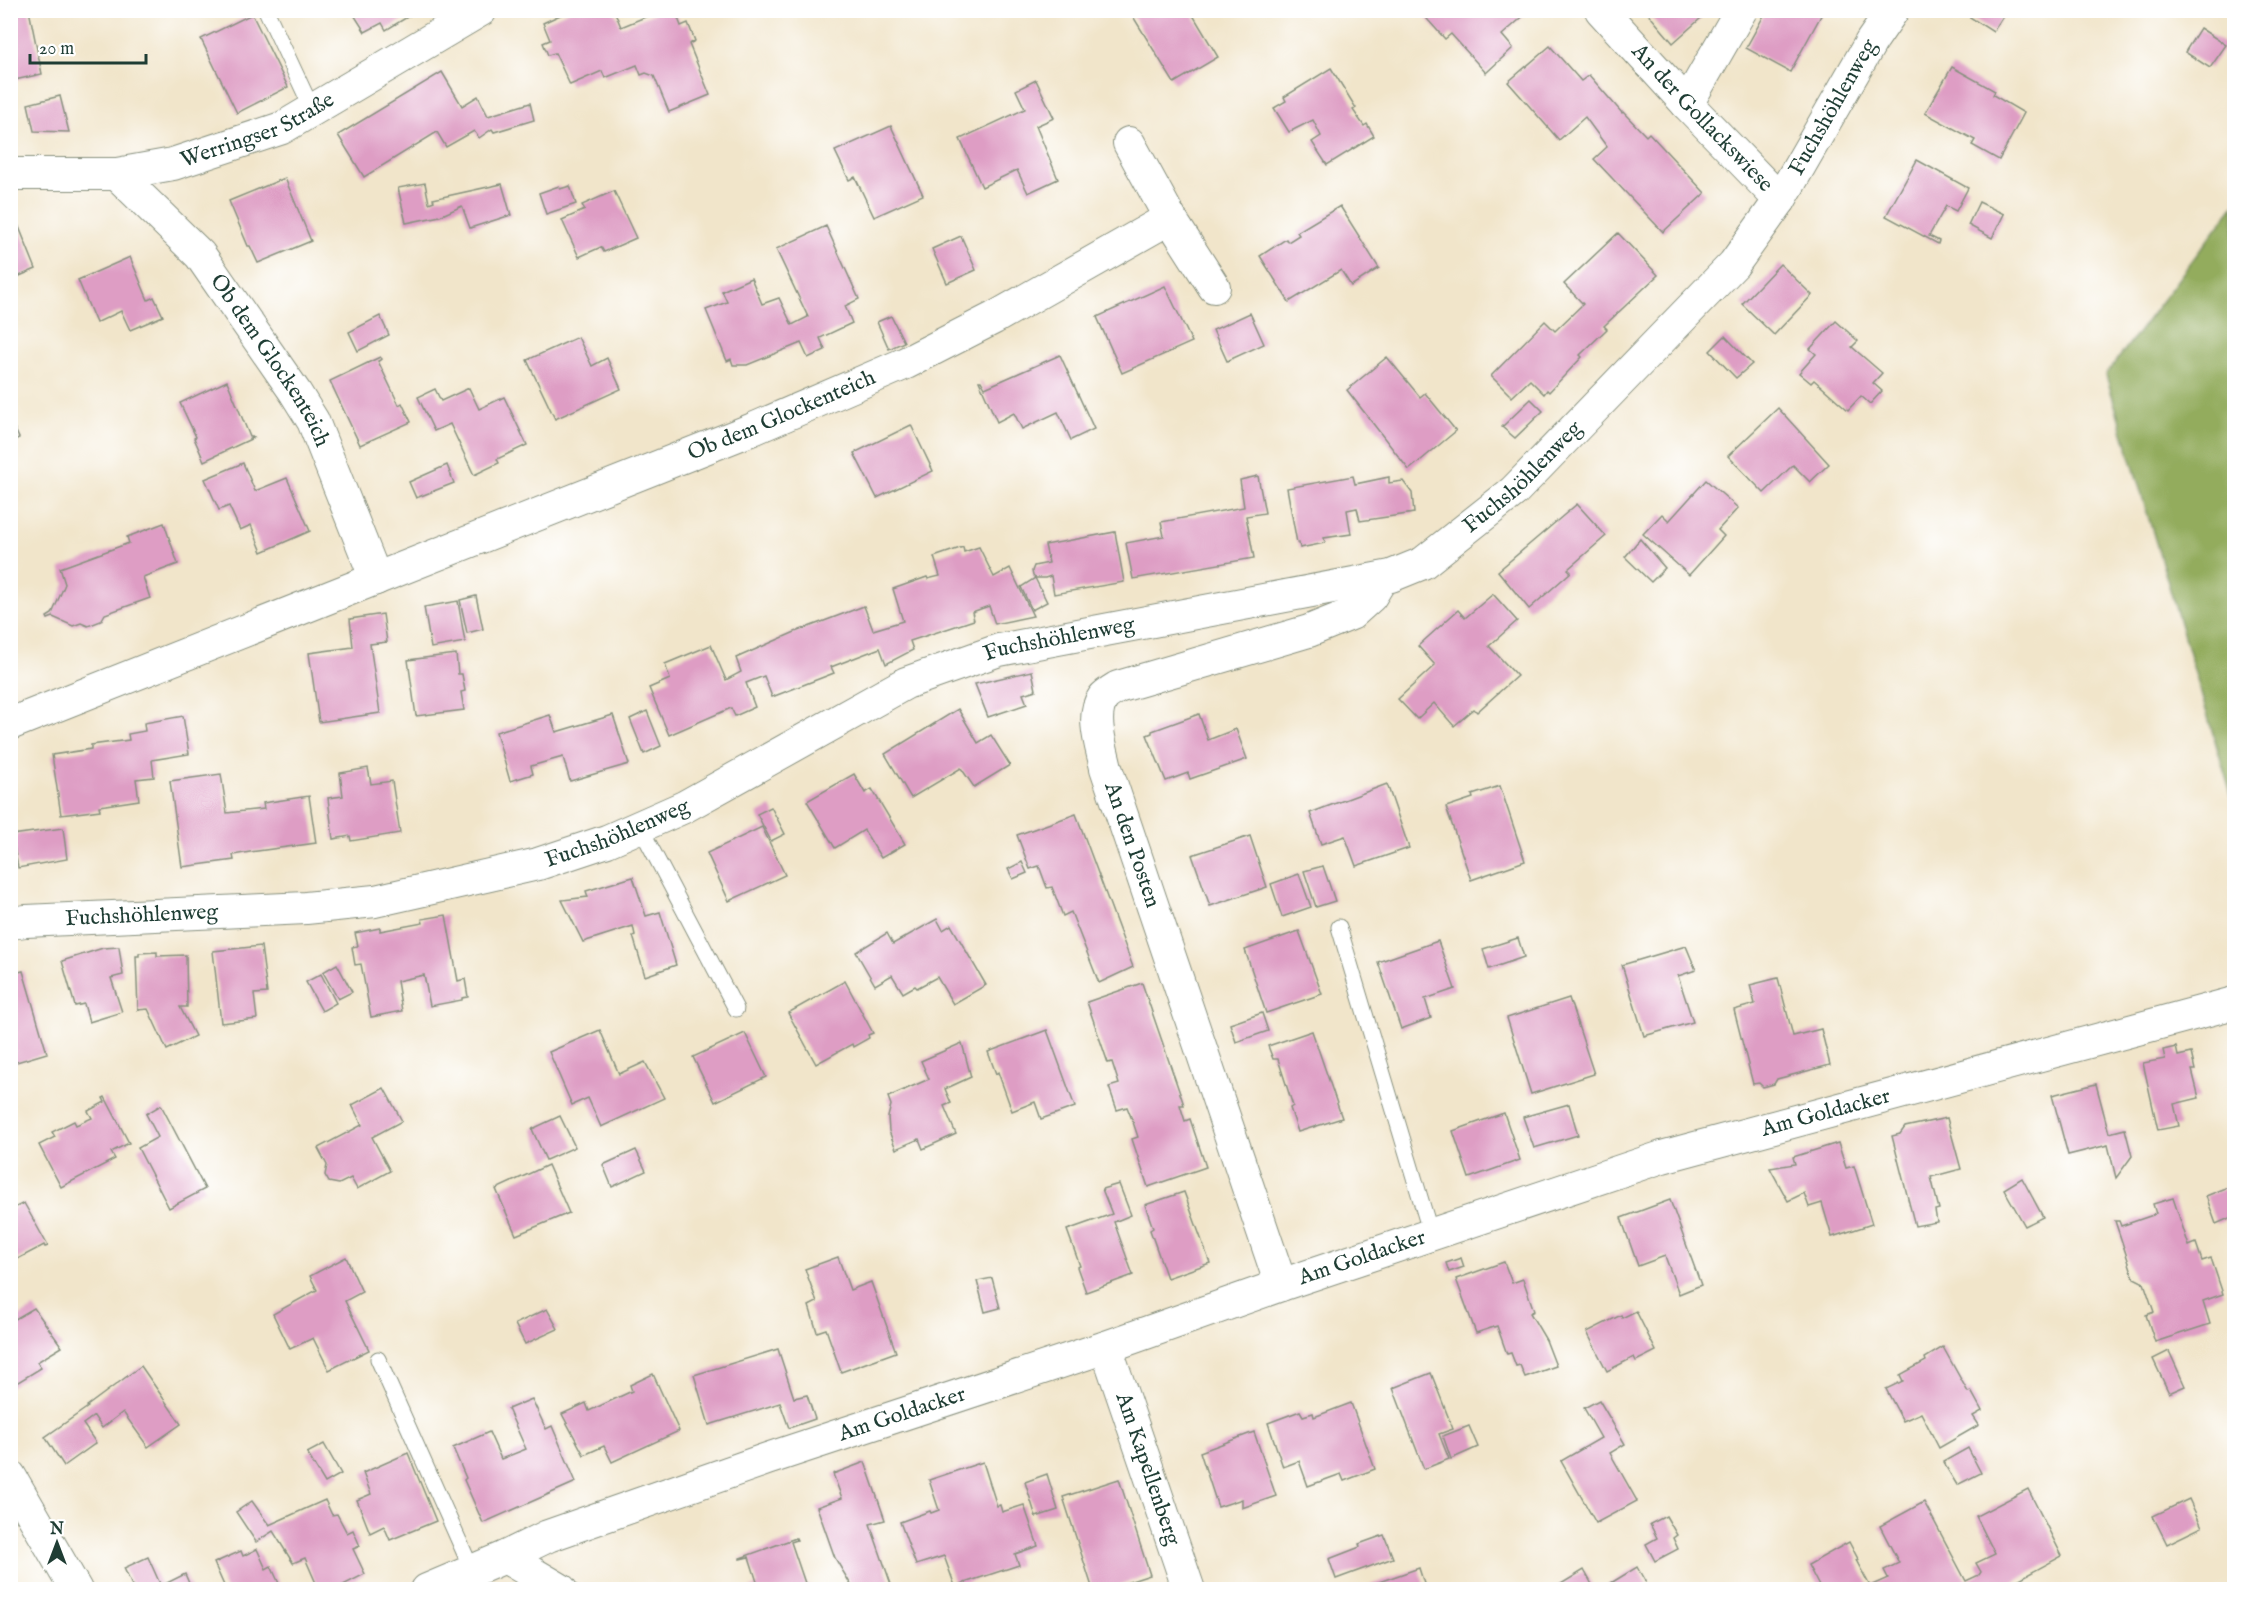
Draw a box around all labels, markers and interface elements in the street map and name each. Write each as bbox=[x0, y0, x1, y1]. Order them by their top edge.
scale bar bbox=[30, 27, 146, 65]
street label: Fuchshöhlenweg bbox=[1783, 33, 1884, 181]
street label: An der Gollackswiese bbox=[1624, 37, 1779, 198]
text: 20 m bbox=[39, 38, 74, 61]
street label: Werringser Straße bbox=[177, 86, 339, 174]
street label: Ob dem Glockenteich bbox=[204, 269, 336, 451]
street label: Ob dem Glockenteich bbox=[684, 364, 880, 467]
street label: Fuchshöhlenweg bbox=[1458, 414, 1589, 540]
street label: Fuchshöhlenweg bbox=[980, 610, 1138, 668]
street label: An den Posten bbox=[1097, 778, 1167, 912]
street label: Fuchshöhlenweg bbox=[542, 792, 695, 875]
street label: Fuchshöhlenweg bbox=[65, 898, 220, 933]
street label: Am Goldacker bbox=[1757, 1082, 1893, 1144]
street label: Am Goldacker bbox=[1294, 1223, 1429, 1292]
street label: Am Goldacker bbox=[834, 1380, 969, 1449]
street label: Am Kapellenberg bbox=[1108, 1388, 1187, 1550]
north arrow bbox=[27, 1513, 87, 1573]
text: N bbox=[49, 1520, 64, 1540]

